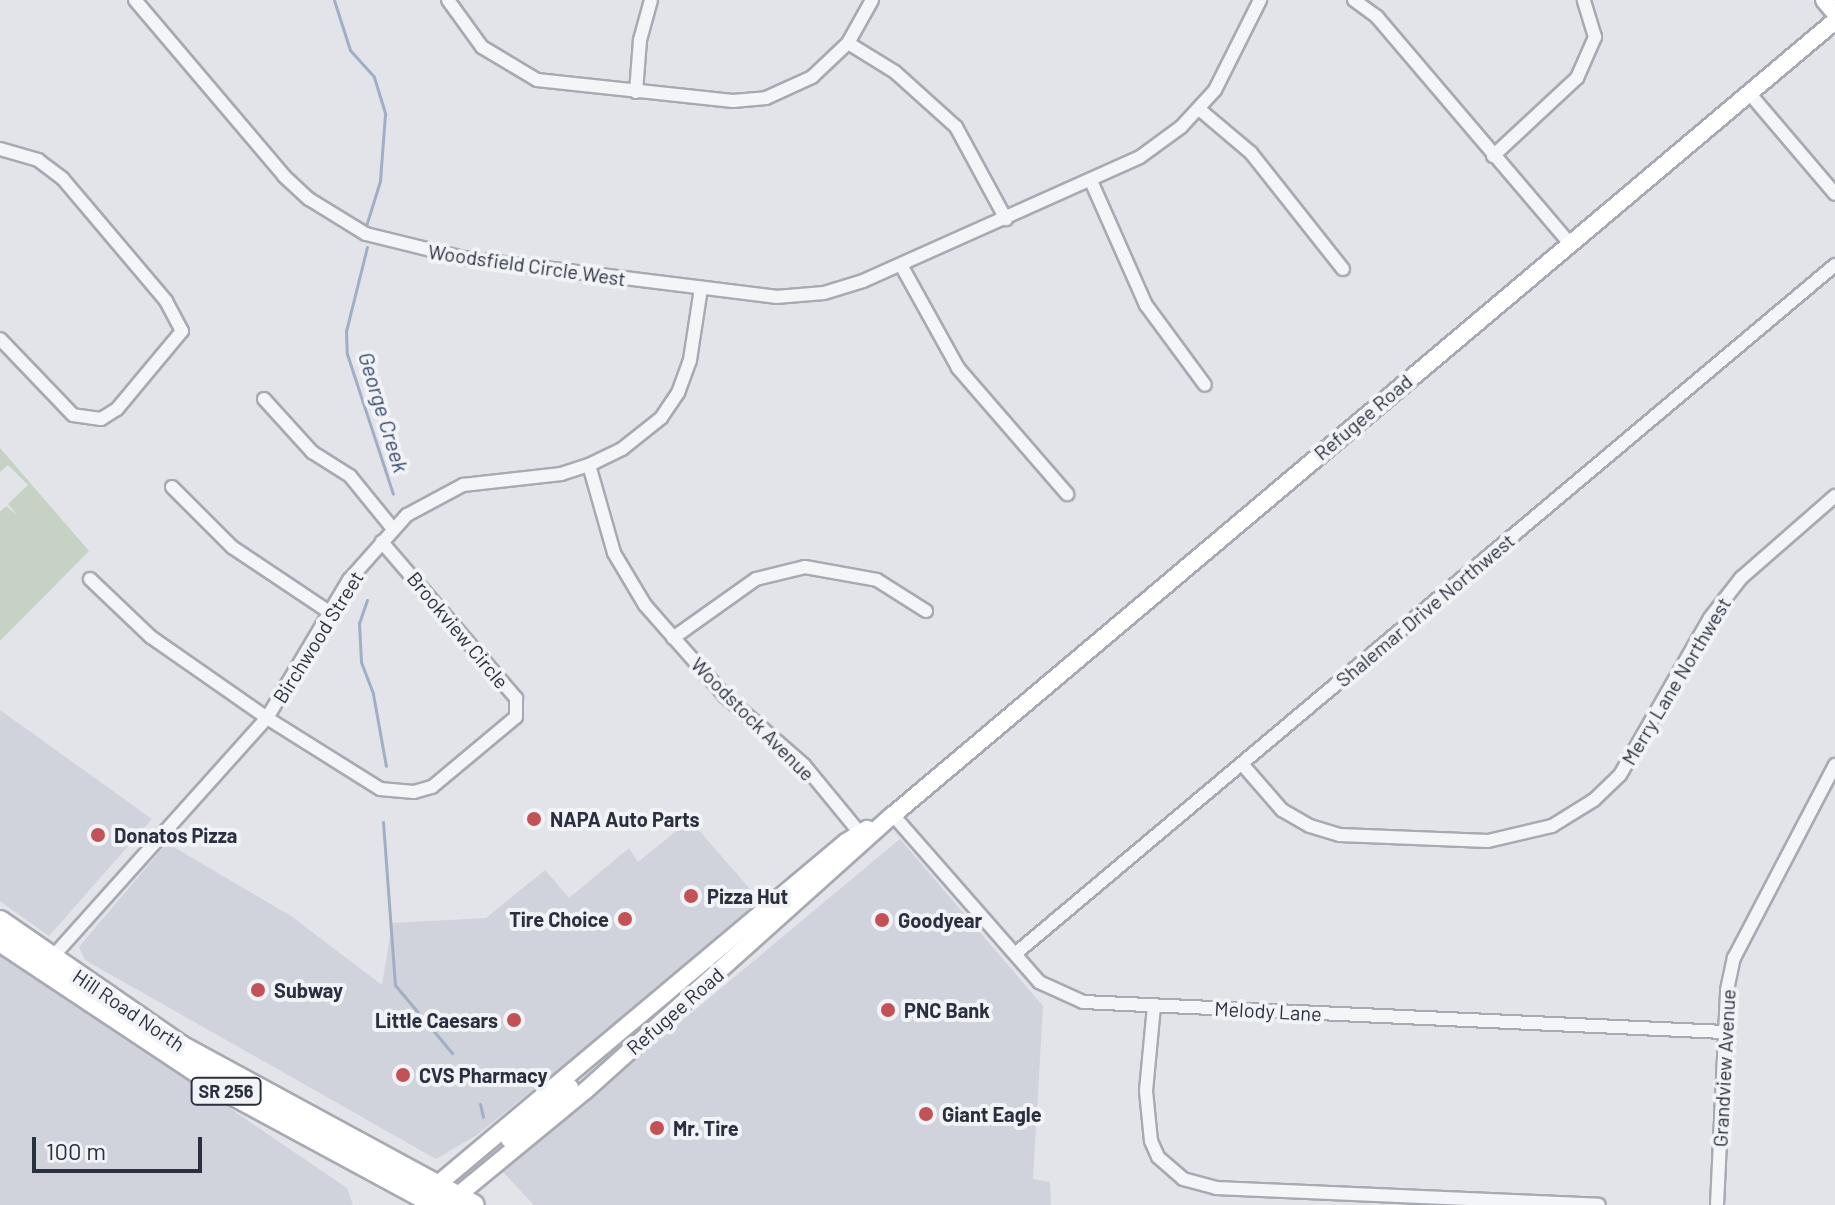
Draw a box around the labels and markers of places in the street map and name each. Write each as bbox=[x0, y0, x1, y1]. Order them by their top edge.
place label: NAPA Auto Parts bbox=[550, 807, 700, 831]
marker: NAPA Auto Parts bbox=[525, 810, 543, 828]
place label: Donatos Pizza bbox=[114, 823, 237, 847]
marker: Donatos Pizza bbox=[89, 826, 107, 844]
place label: Pizza Hut bbox=[707, 884, 788, 908]
marker: Pizza Hut bbox=[682, 887, 700, 905]
place label: Tire Choice bbox=[509, 907, 609, 931]
place label: Goodyear bbox=[898, 908, 982, 932]
marker: Tire Choice bbox=[616, 910, 634, 928]
marker: Goodyear bbox=[873, 911, 891, 929]
place label: Subway bbox=[274, 978, 343, 1002]
marker: Subway bbox=[249, 981, 267, 999]
place label: PNC Bank bbox=[904, 998, 990, 1022]
marker: PNC Bank bbox=[879, 1001, 897, 1019]
place label: Little Caesars bbox=[375, 1008, 498, 1032]
marker: Little Caesars bbox=[505, 1011, 523, 1029]
place label: CVS Pharmacy bbox=[419, 1063, 548, 1087]
marker: CVS Pharmacy bbox=[394, 1066, 412, 1084]
place label: Giant Eagle bbox=[942, 1102, 1042, 1126]
marker: Giant Eagle bbox=[917, 1105, 935, 1123]
place label: Mr. Tire bbox=[673, 1116, 739, 1140]
marker: Mr. Tire bbox=[648, 1119, 666, 1137]

